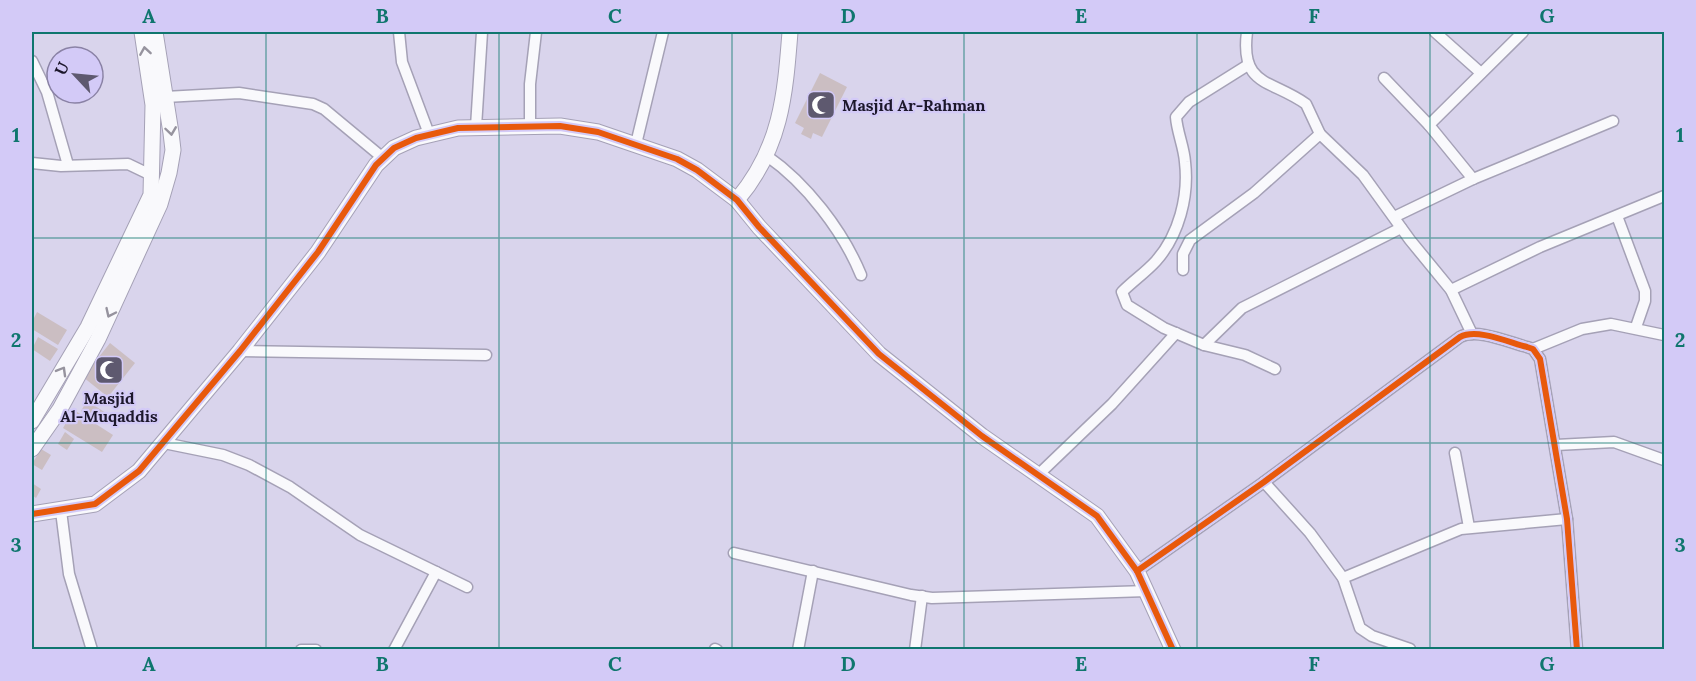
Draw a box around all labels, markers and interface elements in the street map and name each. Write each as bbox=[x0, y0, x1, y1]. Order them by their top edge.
text: A bbox=[142, 3, 156, 28]
text: B bbox=[375, 3, 389, 28]
text: C bbox=[608, 3, 622, 28]
text: D bbox=[840, 3, 856, 28]
text: E bbox=[1075, 3, 1087, 28]
text: F bbox=[1308, 3, 1320, 28]
text: G bbox=[1539, 3, 1555, 28]
north arrow bbox=[45, 45, 105, 105]
one-way arrow bbox=[140, 47, 152, 56]
text: U bbox=[50, 59, 73, 78]
mosque icon: Masjid Ar-Rahman bbox=[805, 89, 837, 121]
place label: Masjid Ar-Rahman bbox=[842, 95, 985, 115]
text: 1 bbox=[12, 122, 20, 147]
text: 1 bbox=[1676, 122, 1684, 147]
one-way arrow bbox=[164, 126, 176, 135]
one-way arrow bbox=[105, 307, 117, 318]
text: 2 bbox=[11, 327, 21, 352]
text: 2 bbox=[1675, 327, 1685, 352]
mosque icon: Masjid Al-Muqaddis bbox=[93, 354, 125, 386]
one-way arrow bbox=[55, 367, 67, 377]
place label: Masjid Al-Muqaddis bbox=[60, 388, 158, 426]
text: 3 bbox=[10, 532, 22, 557]
text: 3 bbox=[1674, 532, 1686, 557]
text: A bbox=[142, 651, 156, 676]
text: B bbox=[375, 651, 389, 676]
text: C bbox=[608, 651, 622, 676]
text: D bbox=[840, 651, 856, 676]
text: E bbox=[1075, 651, 1087, 676]
text: F bbox=[1308, 651, 1320, 676]
text: G bbox=[1539, 651, 1555, 676]

